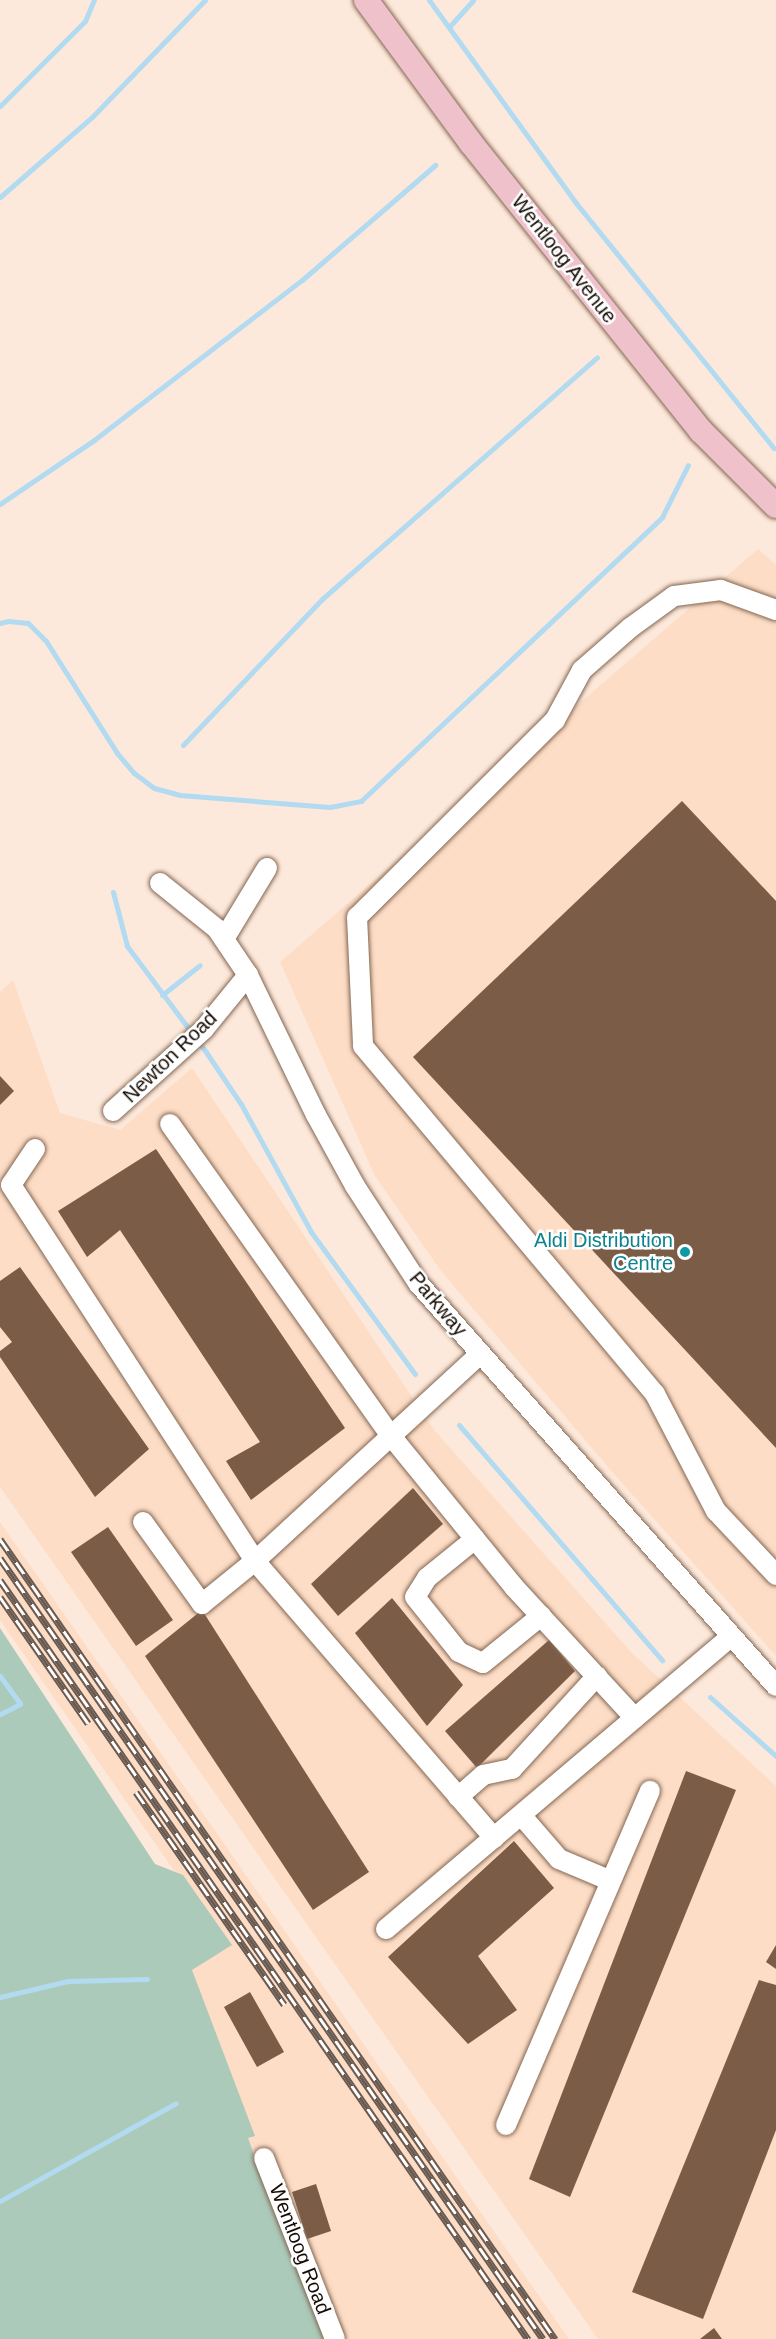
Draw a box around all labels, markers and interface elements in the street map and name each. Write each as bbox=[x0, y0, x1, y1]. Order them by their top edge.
street label: Wentloog Avenue bbox=[506, 190, 622, 328]
street label: Newton Road bbox=[118, 1006, 222, 1108]
place label: Aldi Distribution Centre bbox=[534, 1228, 673, 1275]
marker: Aldi Distribution Centre bbox=[678, 1245, 692, 1259]
street label: Parkway bbox=[404, 1267, 472, 1341]
street label: Wentloog Road bbox=[264, 2181, 336, 2317]

